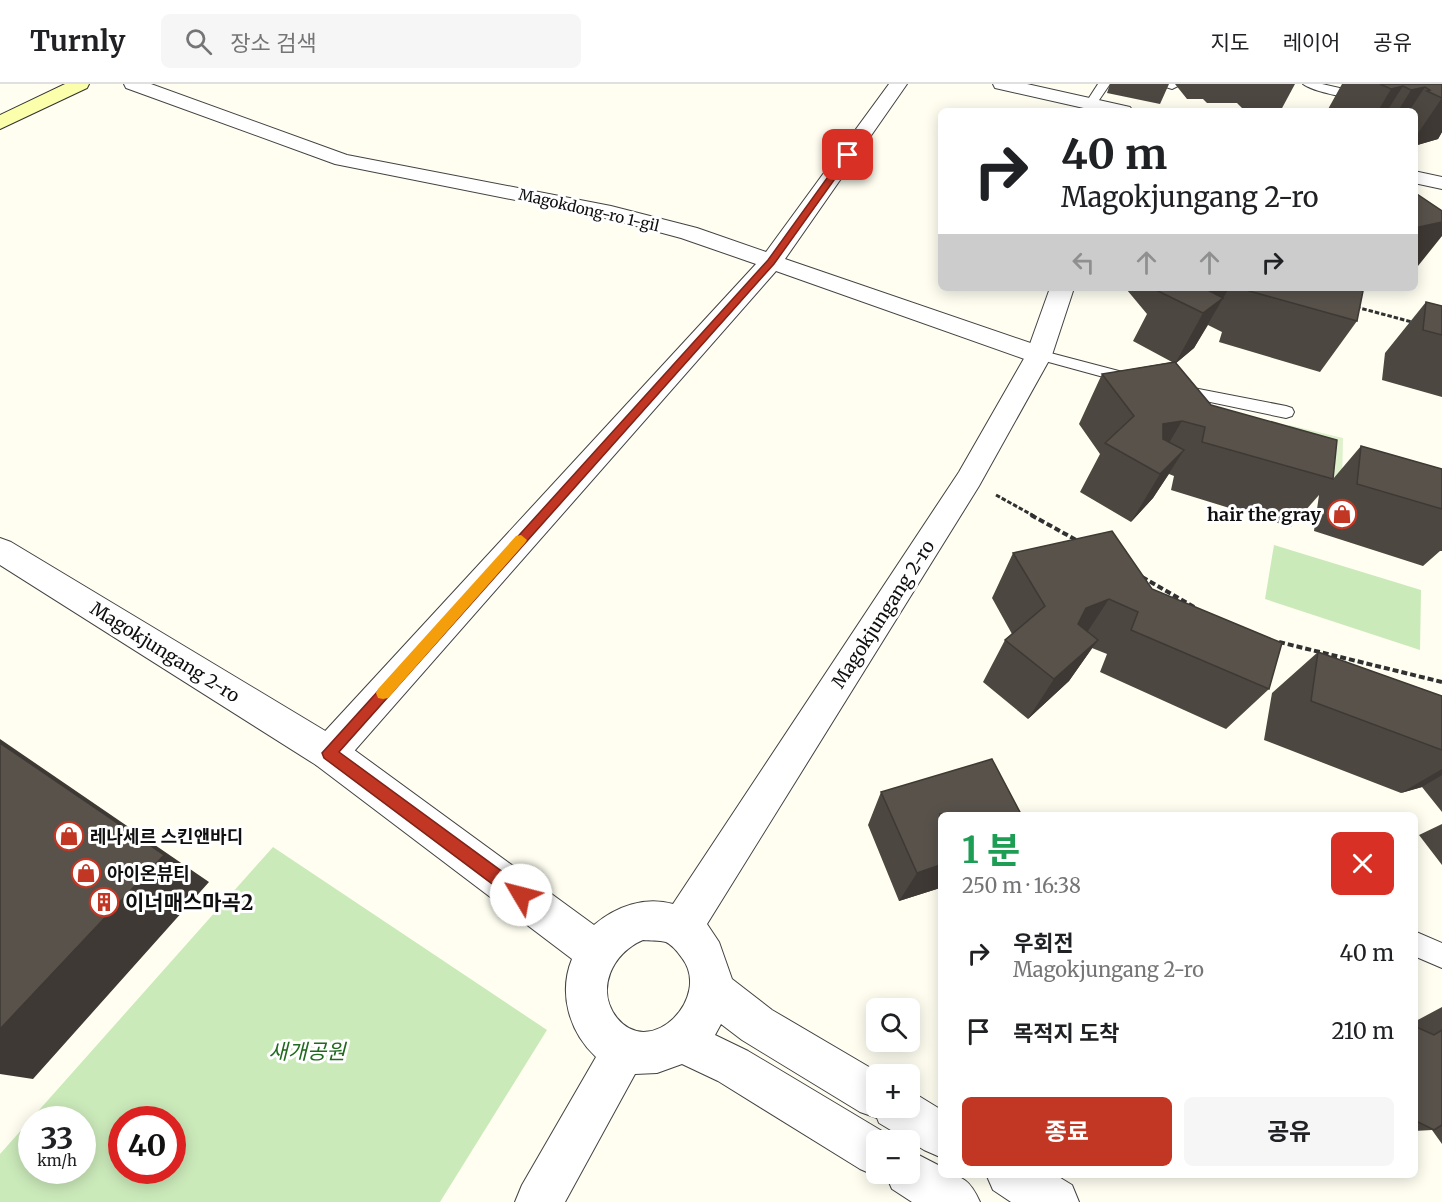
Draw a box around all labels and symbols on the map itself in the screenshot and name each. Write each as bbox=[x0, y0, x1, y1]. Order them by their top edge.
pin bbox=[822, 129, 873, 180]
street label: Magokdong-ro 1-gil bbox=[517, 185, 661, 235]
shop icon: hair the gray bbox=[1326, 498, 1358, 530]
place label: hair the gray bbox=[1207, 503, 1321, 526]
street label: Magokjungang 2-ro bbox=[827, 536, 939, 692]
street label: Magokjungang 2-ro bbox=[86, 597, 244, 707]
shop icon: 레나세르 스킨앤바디 bbox=[53, 820, 85, 852]
place label: 레나세르 스킨앤바디 bbox=[90, 825, 243, 848]
shop icon: 아이온뷰티 bbox=[70, 857, 102, 889]
place label: 아이온뷰티 bbox=[107, 862, 190, 885]
position arrow bbox=[489, 863, 553, 927]
building icon: 이너매스마곡2 bbox=[88, 886, 120, 918]
place label: 이너매스마곡2 bbox=[125, 889, 253, 916]
park label: 새개공원 bbox=[268, 1038, 347, 1065]
speed limit sign: 40 bbox=[108, 1106, 186, 1184]

